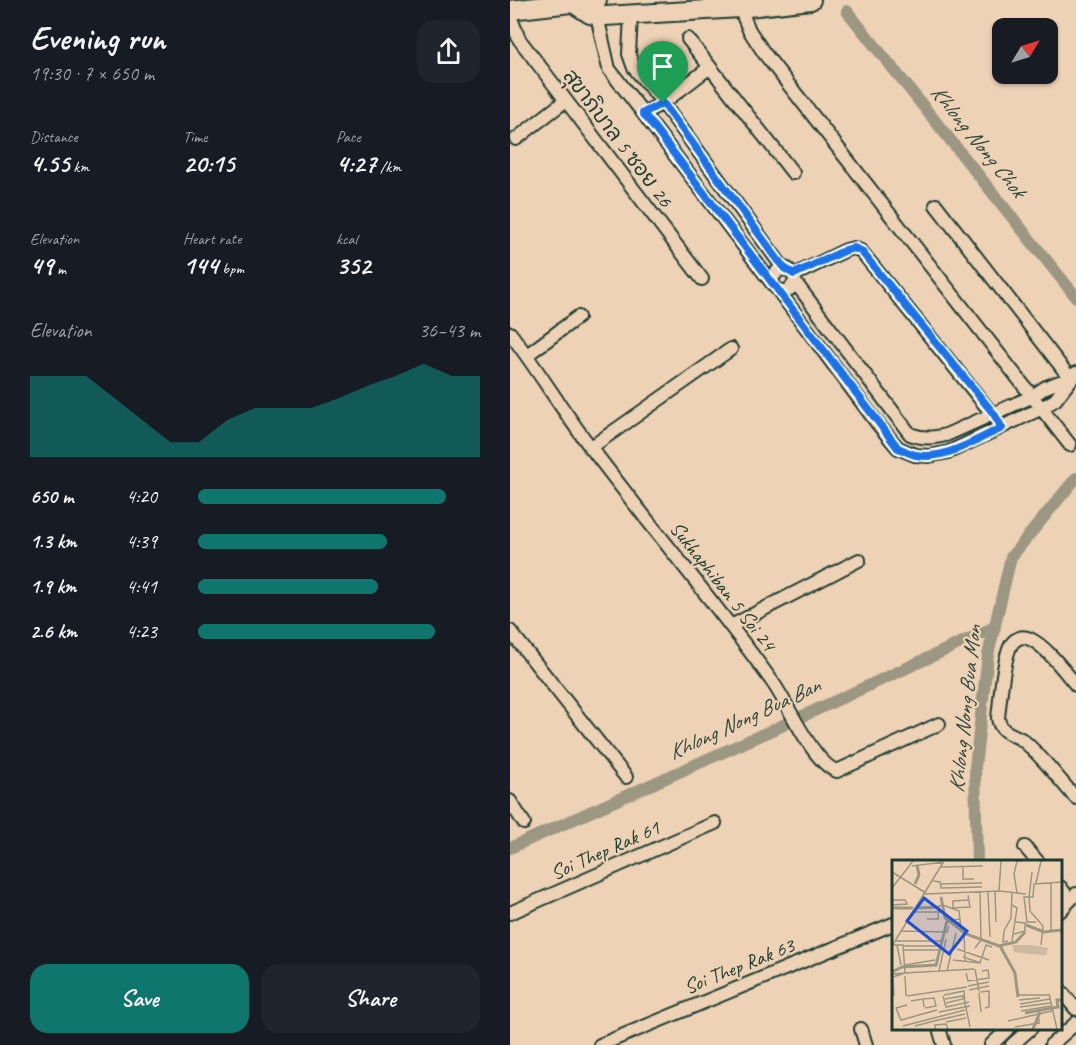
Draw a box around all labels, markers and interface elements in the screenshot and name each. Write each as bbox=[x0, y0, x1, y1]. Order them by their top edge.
text: Evening run bbox=[30, 17, 165, 59]
north arrow bbox=[992, 18, 1058, 84]
map controls bbox=[992, 18, 1058, 84]
button: share bbox=[417, 20, 480, 83]
pin bbox=[637, 41, 688, 103]
icon: arrive bbox=[646, 50, 679, 83]
text: 19:30 · 7 × 650 m bbox=[30, 61, 154, 86]
street label: สุขาภิบาล 5 ซอย 26 bbox=[555, 64, 679, 214]
water label: Khlong Nong Chok bbox=[924, 79, 1034, 206]
text: Distance bbox=[30, 127, 78, 147]
text: Time bbox=[183, 127, 207, 147]
text: Pace bbox=[336, 127, 361, 147]
text: 4.55 bbox=[30, 147, 69, 180]
text: 20:15 bbox=[183, 147, 235, 180]
text: 4:27 bbox=[336, 147, 376, 180]
text: km bbox=[69, 157, 89, 177]
text: /km bbox=[376, 157, 401, 177]
text: Elevation bbox=[30, 229, 79, 249]
text: Heart rate bbox=[183, 229, 241, 249]
text: kcal bbox=[336, 229, 357, 249]
text: 49 bbox=[30, 249, 53, 282]
text: 144 bbox=[183, 249, 218, 282]
text: 352 bbox=[336, 249, 371, 282]
text: m bbox=[53, 259, 66, 279]
text: bpm bbox=[218, 259, 244, 279]
text: Elevation bbox=[30, 318, 92, 343]
text: 36–43 m bbox=[419, 318, 480, 343]
text: 650 m bbox=[30, 484, 73, 509]
text: 4:20 bbox=[126, 484, 157, 509]
street label: Sukhaphiban 5 Soi 24 bbox=[664, 516, 783, 658]
text: 1.3 km bbox=[30, 529, 77, 554]
text: 4:39 bbox=[126, 529, 157, 554]
text: 1.9 km bbox=[30, 574, 76, 599]
text: 4:41 bbox=[126, 574, 157, 599]
text: 2.6 km bbox=[30, 619, 77, 644]
text: 4:23 bbox=[126, 619, 157, 644]
water label: Khlong Nong Bua Mon bbox=[942, 622, 988, 794]
water label: Khlong Nong Bua Ban bbox=[664, 671, 826, 766]
street label: Soi Thep Rak 61 bbox=[546, 814, 665, 886]
inset map bbox=[892, 860, 1061, 1030]
street label: Soi Thep Rak 63 bbox=[680, 932, 799, 1000]
button: Save bbox=[30, 964, 249, 1033]
button: Share bbox=[261, 964, 480, 1033]

